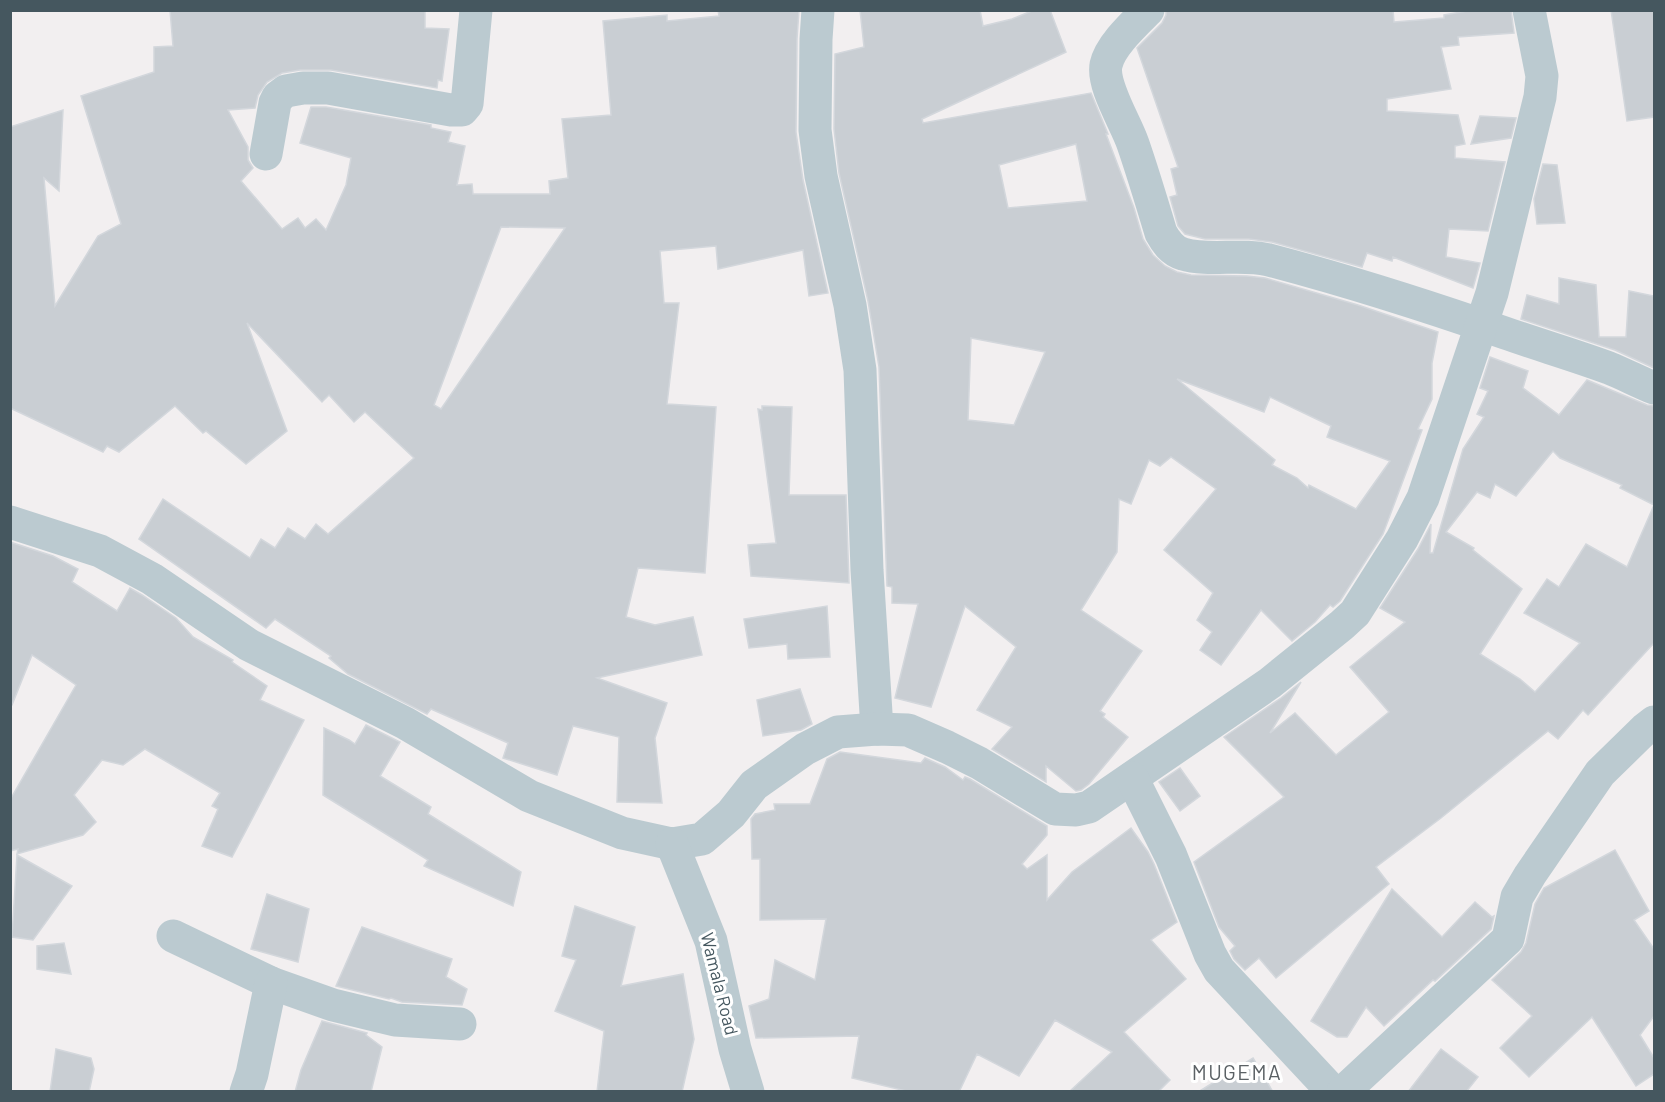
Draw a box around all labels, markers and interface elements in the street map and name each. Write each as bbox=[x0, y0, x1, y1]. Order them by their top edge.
street label: Wamala Road bbox=[697, 930, 743, 1037]
district label: MUGEMA bbox=[1192, 1059, 1282, 1084]

